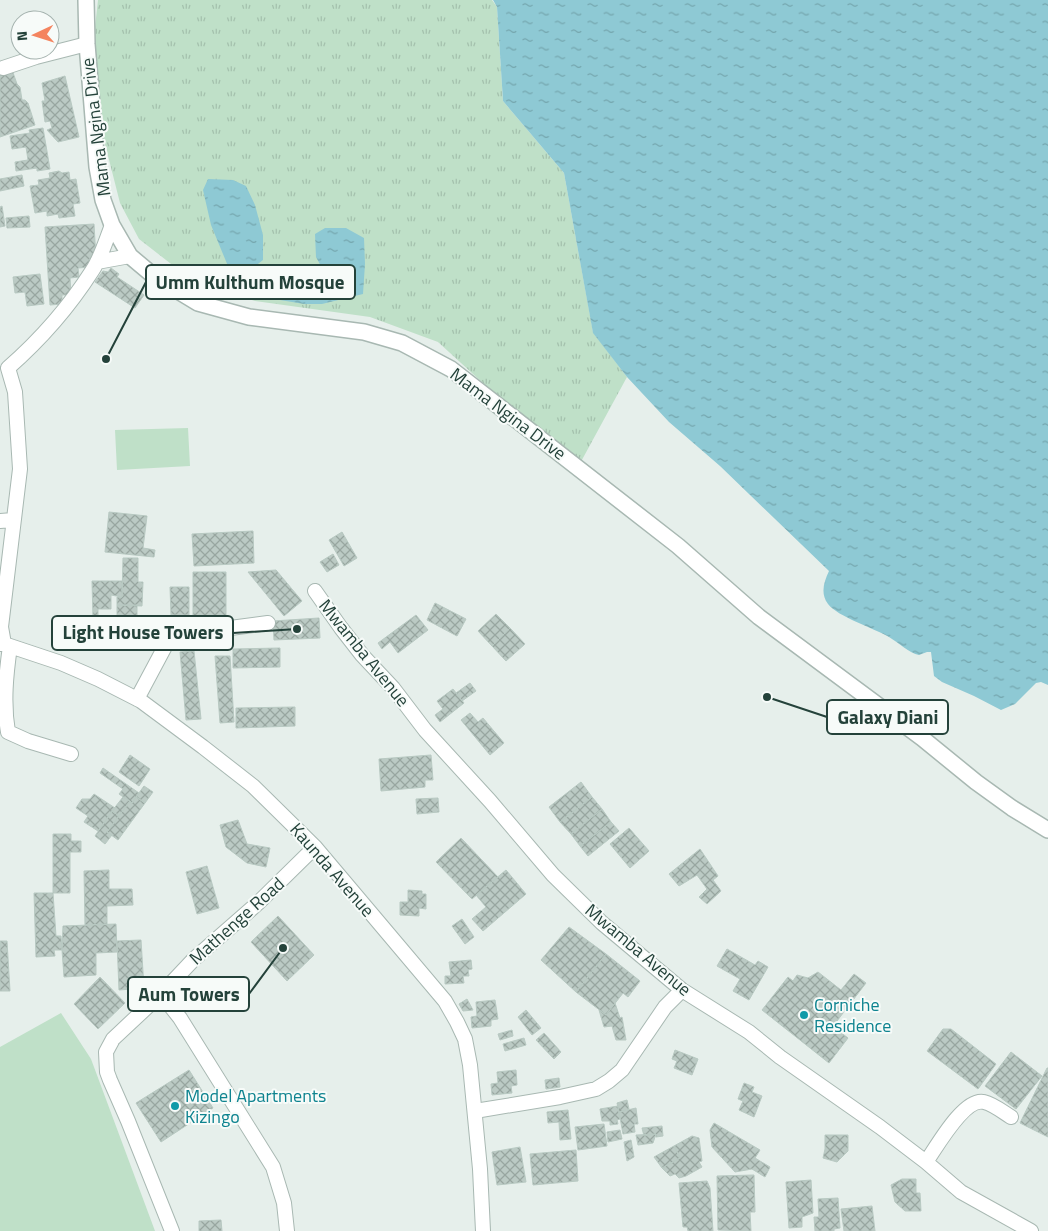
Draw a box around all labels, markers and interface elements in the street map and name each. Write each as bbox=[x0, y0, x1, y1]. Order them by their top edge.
north arrow bbox=[10, 10, 60, 60]
text: N bbox=[11, 30, 32, 42]
street label: Mama Ngina Drive bbox=[74, 56, 117, 198]
callout: Umm Kulthum Mosque bbox=[146, 265, 355, 299]
text: Umm Kulthum Mosque bbox=[156, 267, 345, 296]
street label: Mama Ngina Drive bbox=[445, 361, 572, 466]
street label: Mwamba Avenue bbox=[312, 593, 416, 712]
callout: Light House Towers bbox=[52, 616, 233, 650]
text: Light House Towers bbox=[62, 617, 224, 646]
callout: Galaxy Diani bbox=[827, 700, 948, 734]
text: Galaxy Diani bbox=[838, 702, 939, 731]
street label: Kaunda Avenue bbox=[284, 817, 381, 923]
street label: Mathenge Road bbox=[183, 870, 290, 971]
street label: Mwamba Avenue bbox=[579, 897, 697, 1002]
callout: Aum Towers bbox=[128, 977, 249, 1011]
text: Aum Towers bbox=[138, 979, 240, 1008]
place label: Corniche Residence bbox=[814, 991, 891, 1039]
marker: Corniche Residence bbox=[798, 1009, 810, 1021]
place label: Model Apartments Kizingo bbox=[185, 1082, 326, 1130]
marker: Model Apartments Kizingo bbox=[169, 1100, 181, 1112]

